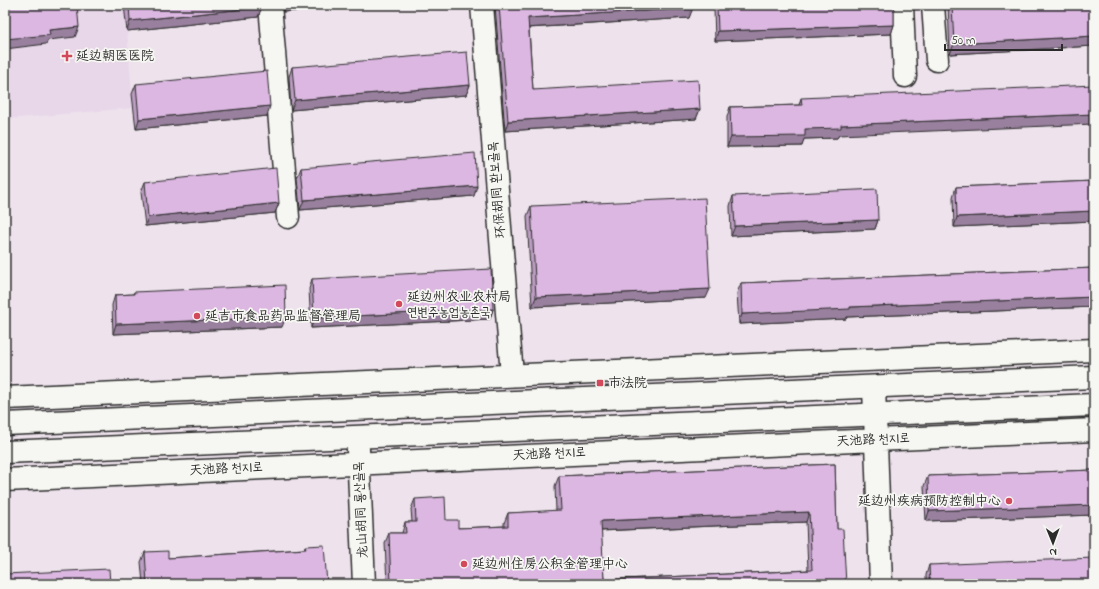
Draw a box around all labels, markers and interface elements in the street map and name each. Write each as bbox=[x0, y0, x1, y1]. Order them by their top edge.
scale bar bbox=[945, 26, 1062, 52]
text: 50 m bbox=[951, 32, 975, 50]
place label: 延边朝医医院 bbox=[76, 47, 154, 66]
marker: 延边朝医医院 bbox=[61, 50, 73, 62]
street label: 环保胡同 환보골목 bbox=[483, 141, 511, 239]
place label: 延边州农业农村局 연변주농업농촌국 bbox=[407, 288, 511, 322]
marker: 延边州农业农村局 연변주농업농촌국 bbox=[394, 299, 404, 309]
place label: 延吉市食品药品监督管理局 bbox=[205, 307, 361, 326]
marker: 延吉市食品药品监督管理局 bbox=[192, 311, 202, 321]
place label: 市法院 bbox=[608, 374, 647, 393]
marker: 市法院 bbox=[595, 378, 605, 388]
street label: 天池路 천지로 bbox=[836, 429, 910, 451]
street label: 天池路 천지로 bbox=[512, 443, 586, 465]
street label: 天池路 천지로 bbox=[189, 458, 263, 480]
street label: 龙山胡同 룡산골목 bbox=[349, 461, 373, 559]
place label: 延边州疾病预防控制中心 bbox=[858, 492, 1001, 511]
marker: 延边州疾病预防控制中心 bbox=[1004, 496, 1014, 506]
north arrow bbox=[1033, 523, 1073, 563]
text: N bbox=[1049, 544, 1057, 560]
place label: 延边州住房公积金管理中心 bbox=[472, 555, 628, 574]
marker: 延边州住房公积金管理中心 bbox=[459, 559, 469, 569]

